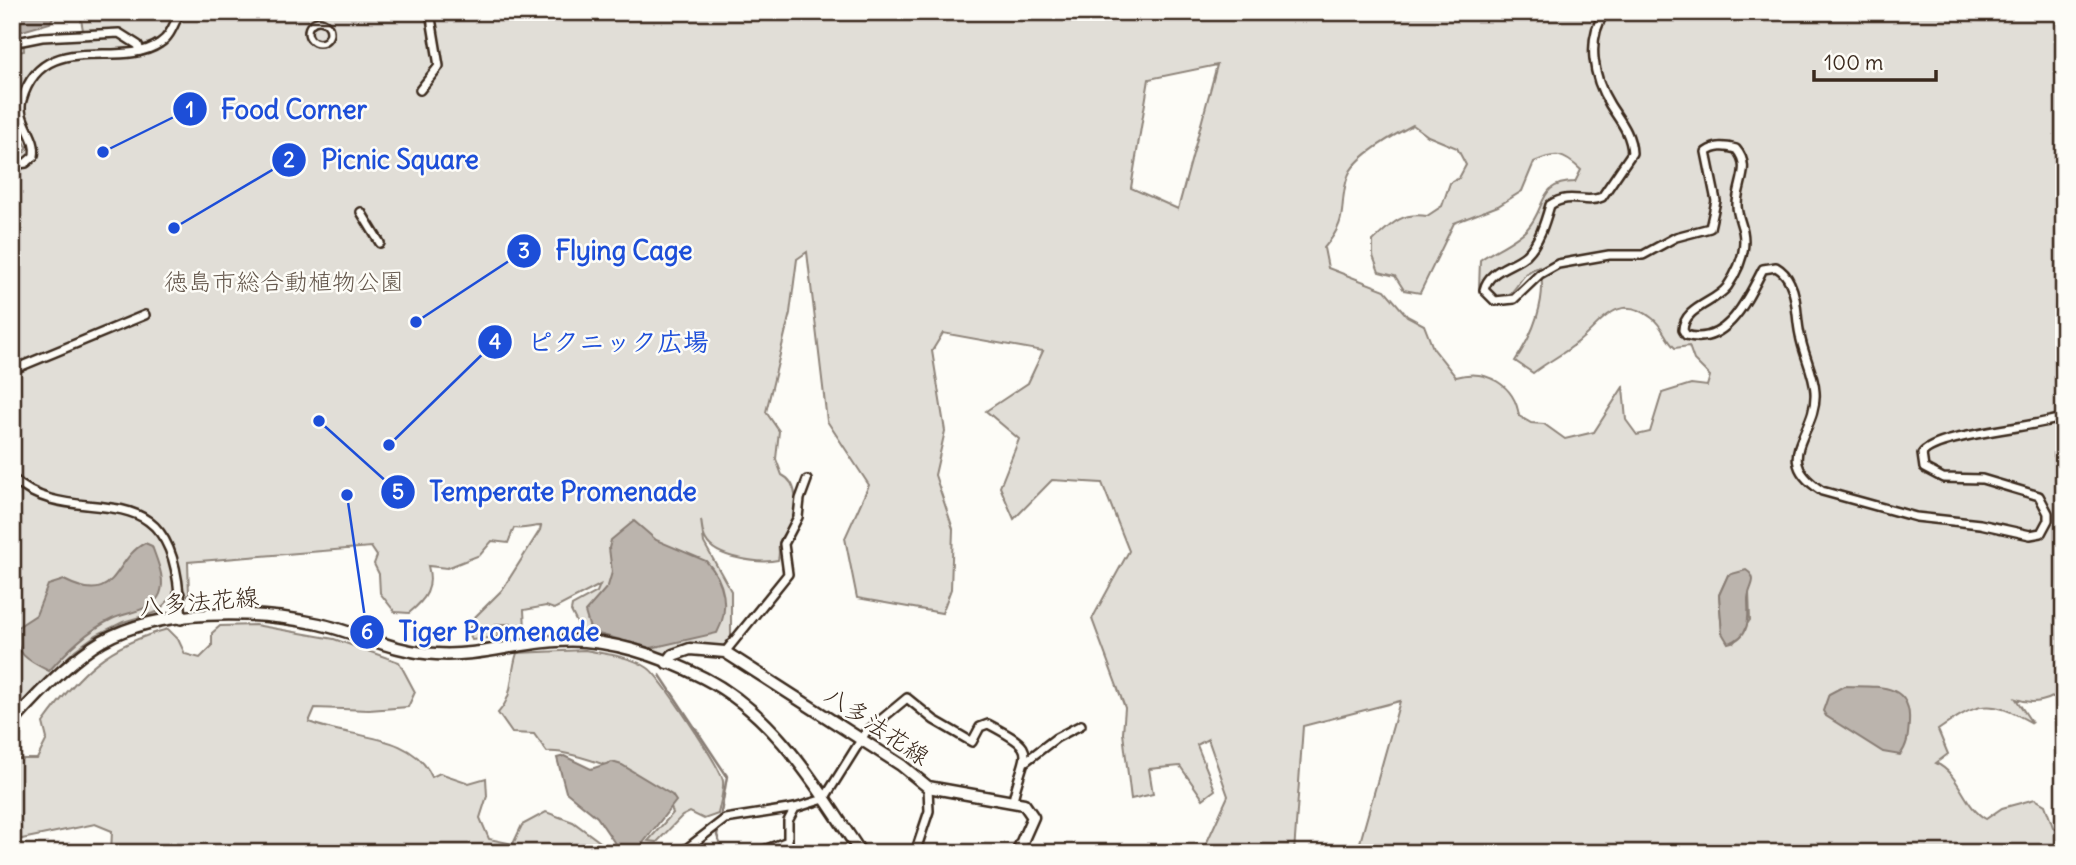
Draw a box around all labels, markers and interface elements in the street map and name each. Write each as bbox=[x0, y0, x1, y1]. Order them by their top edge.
scale bar bbox=[1814, 38, 1936, 82]
text: 100 m bbox=[1824, 49, 1883, 76]
callout: Food Corner bbox=[172, 86, 381, 133]
text: Food Corner bbox=[221, 93, 367, 126]
text: 1 bbox=[186, 96, 194, 123]
callout: Picnic Square bbox=[272, 136, 492, 183]
text: Picnic Square bbox=[321, 143, 479, 176]
text: 2 bbox=[283, 146, 295, 173]
callout: Flying Cage bbox=[507, 227, 707, 274]
text: Flying Cage bbox=[555, 234, 693, 267]
text: 3 bbox=[518, 237, 530, 264]
park label: 徳島市総合動植物公園 bbox=[164, 266, 404, 296]
callout: ピクニック広場 bbox=[478, 318, 723, 365]
text: ピクニック広場 bbox=[527, 325, 709, 358]
text: 4 bbox=[489, 328, 501, 355]
callout: Temperate Promenade bbox=[380, 469, 711, 516]
text: Temperate Promenade bbox=[429, 475, 697, 508]
text: 5 bbox=[392, 478, 404, 505]
street label: 八多法花線 bbox=[138, 581, 260, 621]
callout: Tiger Promenade bbox=[350, 609, 614, 656]
text: Tiger Promenade bbox=[398, 615, 600, 648]
text: 6 bbox=[361, 618, 373, 645]
street label: 八多法花線 bbox=[819, 679, 936, 771]

